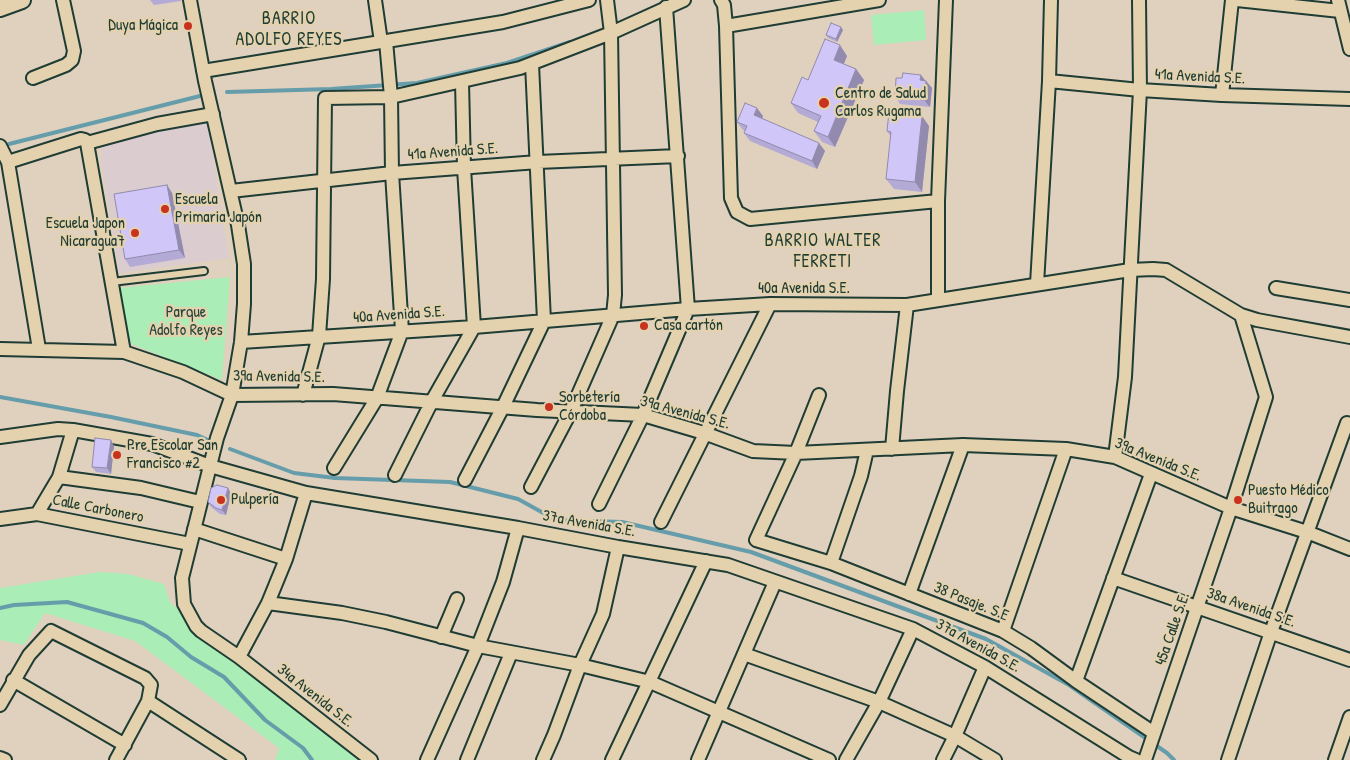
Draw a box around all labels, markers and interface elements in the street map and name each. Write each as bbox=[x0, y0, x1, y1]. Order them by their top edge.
district label: BARRIO ADOLFO REYES bbox=[234, 8, 344, 50]
place label: Duya Mágica bbox=[108, 16, 178, 36]
marker: Duya Mágica bbox=[182, 20, 194, 32]
street label: 41a Avenida S.E. bbox=[1154, 65, 1246, 89]
place label: Centro de Salud Carlos Rugama bbox=[835, 84, 926, 122]
marker: Centro de Salud Carlos Rugama bbox=[817, 96, 831, 110]
street label: 41a Avenida S.E. bbox=[407, 139, 499, 165]
place label: Escuela Primaria Japón bbox=[175, 190, 262, 228]
marker: Escuela Primaria Japón bbox=[159, 203, 171, 215]
place label: Escuela Japon Nicaragua7 bbox=[46, 214, 125, 252]
marker: Escuela Japon Nicaragua7 bbox=[129, 227, 141, 239]
district label: BARRIO WALTER FERRETI bbox=[763, 230, 883, 272]
street label: 40a Avenida S.E. bbox=[758, 279, 850, 299]
street label: 40a Avenida S.E. bbox=[352, 302, 446, 328]
park label: Parque Adolfo Reyes bbox=[149, 303, 223, 341]
place label: Casa cartón bbox=[654, 316, 723, 336]
marker: Casa cartón bbox=[638, 320, 650, 332]
street label: 39a Avenida S.E. bbox=[233, 367, 325, 387]
place label: Sorbetería Córdoba bbox=[559, 388, 620, 426]
street label: 39a Avenida S.E. bbox=[638, 392, 732, 434]
marker: Sorbetería Córdoba bbox=[543, 401, 555, 413]
street label: 39a Avenida S.E. bbox=[1112, 434, 1204, 486]
place label: Pre Escolar San Francisco #2 bbox=[127, 436, 218, 474]
marker: Pre Escolar San Francisco #2 bbox=[111, 449, 123, 461]
place label: Puesto Médico Buitrago bbox=[1248, 481, 1329, 519]
place label: Pulpería bbox=[231, 490, 279, 510]
street label: Calle Carbonero bbox=[51, 491, 145, 527]
marker: Pulpería bbox=[215, 494, 227, 506]
marker: Puesto Médico Buitrago bbox=[1232, 494, 1244, 506]
street label: 37a Avenida S.E. bbox=[541, 506, 637, 542]
street label: 38 Pasaje. S.E bbox=[931, 578, 1011, 626]
street label: 38a Avenida S.E. bbox=[1204, 584, 1298, 632]
street label: 45a Calle S.E. bbox=[1152, 590, 1194, 668]
street label: 37a Avenida S.E. bbox=[932, 615, 1024, 677]
street label: 34a Avenida S.E. bbox=[273, 660, 357, 732]

